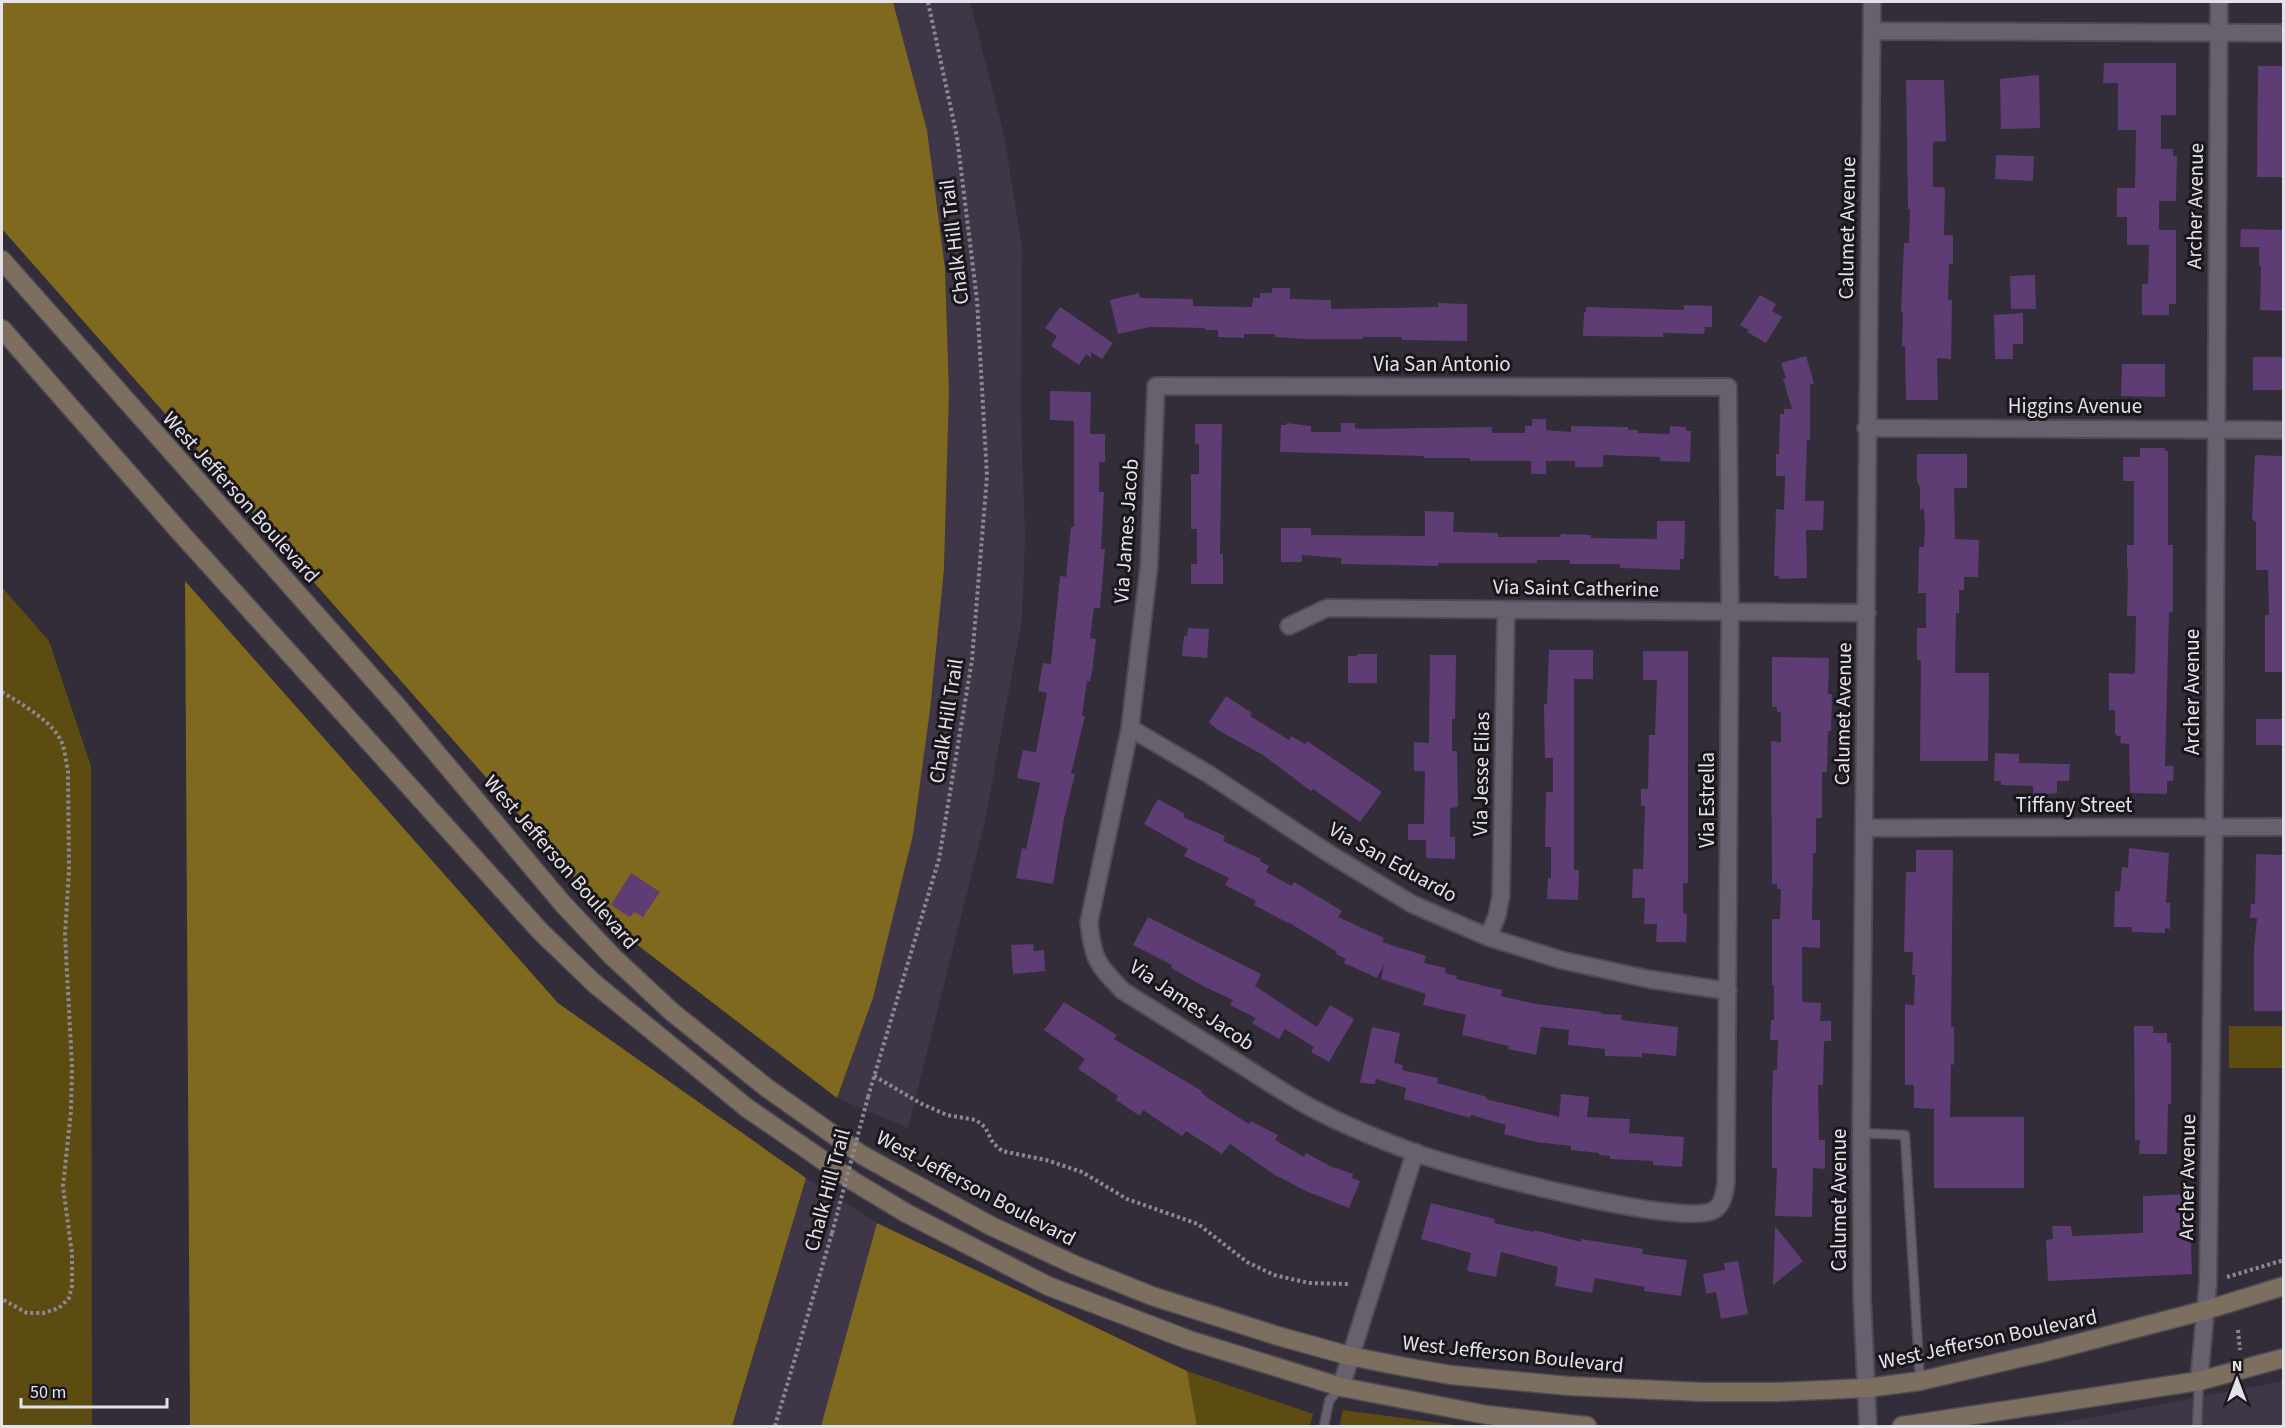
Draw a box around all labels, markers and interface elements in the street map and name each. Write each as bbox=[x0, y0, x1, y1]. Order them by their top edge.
street label: Archer Avenue bbox=[2179, 143, 2211, 269]
street label: Calumet Avenue bbox=[1831, 156, 1863, 300]
street label: Chalk Hill Trail bbox=[931, 178, 977, 306]
street label: Via San Antonio bbox=[1373, 349, 1511, 379]
street label: Higgins Avenue bbox=[2008, 391, 2142, 421]
street label: West Jefferson Boulevard bbox=[156, 404, 326, 590]
street label: Via James Jacob bbox=[1106, 458, 1146, 604]
street label: Via Saint Catherine bbox=[1493, 572, 1659, 604]
street label: Archer Avenue bbox=[2177, 629, 2207, 755]
street label: Calumet Avenue bbox=[1827, 642, 1859, 786]
street label: Chalk Hill Trail bbox=[921, 656, 971, 786]
street label: Via Jesse Elias bbox=[1465, 711, 1497, 836]
street label: Via Estrella bbox=[1692, 752, 1722, 848]
street label: West Jefferson Boulevard bbox=[477, 768, 645, 956]
street label: Tiffany Street bbox=[2016, 790, 2132, 820]
street label: Via San Eduardo bbox=[1323, 814, 1463, 910]
street label: Via James Jacob bbox=[1124, 952, 1260, 1058]
street label: Archer Avenue bbox=[2171, 1114, 2203, 1240]
street label: West Jefferson Boulevard bbox=[871, 1123, 1081, 1253]
street label: Chalk Hill Trail bbox=[796, 1125, 858, 1255]
street label: Calumet Avenue bbox=[1824, 1129, 1854, 1272]
street label: West Jefferson Boulevard bbox=[1876, 1301, 2100, 1377]
street label: West Jefferson Boulevard bbox=[1401, 1327, 1625, 1381]
north arrow bbox=[2207, 1350, 2267, 1410]
text: N bbox=[2232, 1355, 2242, 1377]
scale bar bbox=[21, 1371, 166, 1409]
text: 50 m bbox=[30, 1380, 66, 1405]

